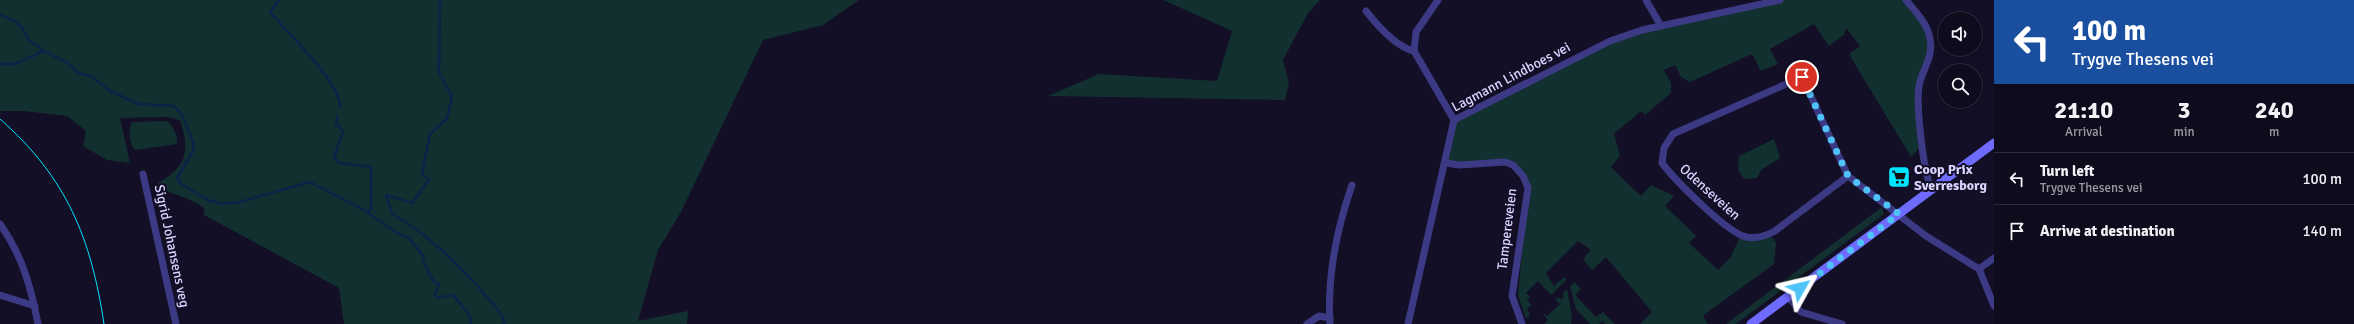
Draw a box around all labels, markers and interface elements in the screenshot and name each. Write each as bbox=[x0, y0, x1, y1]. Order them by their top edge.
map controls bbox=[1938, 12, 1982, 108]
button: sound bbox=[1938, 12, 1982, 56]
text: 100 m bbox=[2072, 14, 2146, 48]
icon: left bbox=[2006, 16, 2058, 68]
street label: Lagmann Lindboes vei bbox=[1449, 39, 1573, 115]
text: Trygve Thesens vei bbox=[2072, 48, 2214, 70]
pin bbox=[1785, 60, 1819, 94]
button: search bbox=[1938, 64, 1982, 108]
icon: arrive bbox=[1791, 66, 1813, 88]
text: 21:10 bbox=[2054, 95, 2113, 125]
text: 3 bbox=[2178, 95, 2190, 125]
text: 240 bbox=[2255, 95, 2294, 125]
text: Arrival bbox=[2065, 124, 2102, 140]
text: min bbox=[2174, 124, 2195, 140]
text: m bbox=[2269, 124, 2279, 140]
street label: Odenseveien bbox=[1676, 160, 1744, 224]
place label: Coop Prix Sverresborg bbox=[1914, 161, 1987, 194]
text: Turn left bbox=[2040, 162, 2094, 180]
supermarket icon: Coop Prix Sverresborg bbox=[1886, 164, 1912, 190]
icon: left bbox=[2006, 168, 2028, 190]
text: 100 m bbox=[2302, 170, 2342, 188]
text: Trygve Thesens vei bbox=[2040, 180, 2142, 196]
street label: Sigrid Johansens veg bbox=[151, 183, 193, 309]
street label: Tampereveien bbox=[1494, 187, 1520, 271]
icon: arrive bbox=[2006, 220, 2028, 242]
text: Arrive at destination bbox=[2040, 222, 2175, 240]
text: 140 m bbox=[2302, 222, 2342, 240]
position arrow bbox=[1779, 267, 1821, 309]

